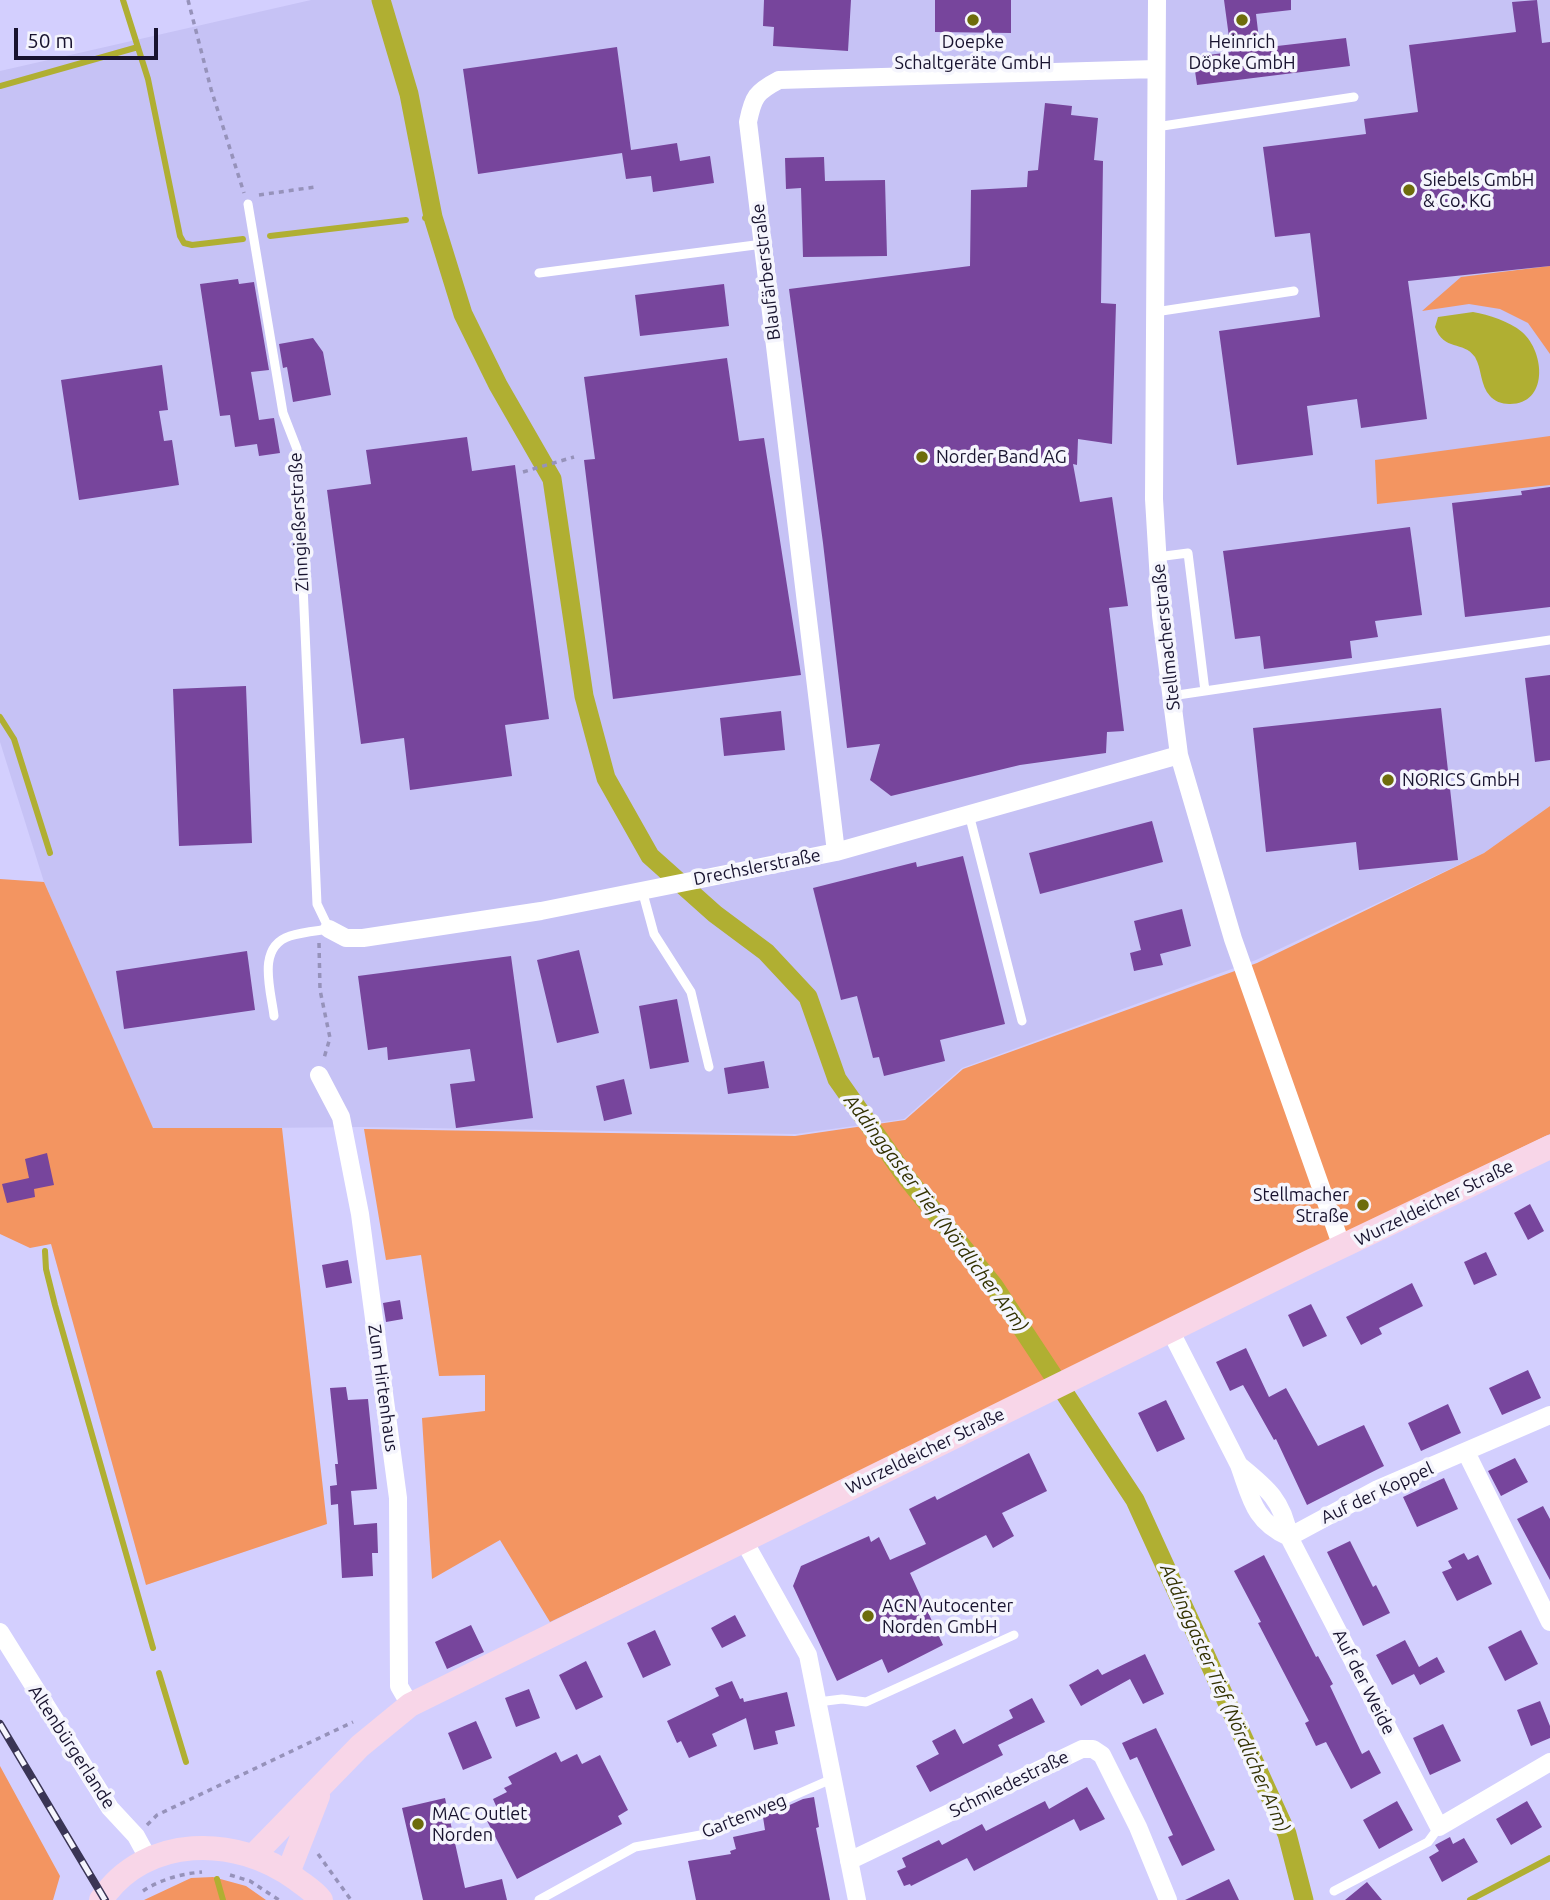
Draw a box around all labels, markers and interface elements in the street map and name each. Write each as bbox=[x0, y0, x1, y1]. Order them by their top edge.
marker: Doepke Schaltgeräte GmbH bbox=[965, 12, 981, 28]
marker: Heinrich Döpke GmbH bbox=[1234, 12, 1250, 28]
scale bar bbox=[18, 14, 161, 58]
text: 50 m bbox=[27, 28, 74, 52]
place label: Doepke Schaltgeräte GmbH bbox=[894, 31, 1052, 74]
place label: Heinrich Döpke GmbH bbox=[1188, 31, 1296, 74]
place label: Siebels GmbH & Co. KG bbox=[1423, 169, 1534, 212]
marker: Siebels GmbH & Co. KG bbox=[1401, 182, 1417, 198]
street label: Blaufärberstraße bbox=[747, 202, 785, 342]
place label: Norder Band AG bbox=[936, 446, 1067, 468]
marker: Norder Band AG bbox=[914, 449, 930, 465]
street label: Zinngießerstraße bbox=[285, 452, 313, 592]
street label: Stellmacherstraße bbox=[1148, 562, 1184, 712]
place label: NORICS GmbH bbox=[1402, 769, 1520, 791]
marker: NORICS GmbH bbox=[1380, 772, 1396, 788]
street label: Drechslerstraße bbox=[692, 844, 822, 890]
water label: Addinggaster Tief (Nördlicher Arm) bbox=[839, 1090, 1033, 1336]
street label: Wurzeldeicher Straße bbox=[1351, 1155, 1517, 1251]
place label: Stellmacher Straße bbox=[1253, 1184, 1349, 1226]
marker: Stellmacher Straße bbox=[1355, 1197, 1371, 1213]
street label: Zum Hirtenhaus bbox=[363, 1323, 403, 1453]
street label: Wurzeldeicher Straße bbox=[842, 1403, 1008, 1499]
street label: Auf der Koppel bbox=[1317, 1458, 1437, 1528]
water label: Addinggaster Tief (Nördlicher Arm) bbox=[1155, 1560, 1295, 1836]
place label: ACN Autocenter Norden GmbH bbox=[882, 1595, 1013, 1638]
marker: ACN Autocenter Norden GmbH bbox=[860, 1608, 876, 1624]
street label: Auf der Weide bbox=[1328, 1626, 1400, 1738]
street label: Altenbürgerlande bbox=[24, 1681, 120, 1813]
street label: Schmiedestraße bbox=[946, 1746, 1072, 1822]
street label: Gartenweg bbox=[698, 1789, 790, 1843]
place label: MAC Outlet Norden bbox=[432, 1803, 527, 1846]
marker: MAC Outlet Norden bbox=[410, 1816, 426, 1832]

